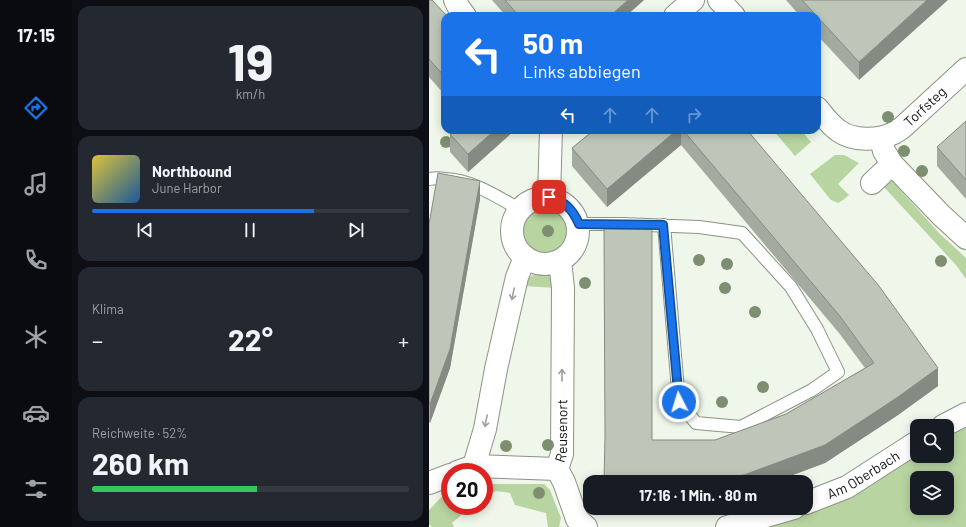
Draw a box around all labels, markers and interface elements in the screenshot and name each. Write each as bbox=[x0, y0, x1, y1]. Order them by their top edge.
text: 17:15 bbox=[17, 24, 55, 46]
text: 50 m bbox=[523, 26, 583, 60]
icon: left bbox=[457, 28, 509, 80]
text: 19 bbox=[227, 29, 274, 91]
text: Links abbiegen bbox=[523, 60, 641, 82]
street label: Torfsteg bbox=[900, 83, 949, 130]
text: km/h bbox=[236, 86, 265, 102]
icon: directions bbox=[22, 94, 50, 122]
icon: left bbox=[557, 104, 579, 126]
icon: ahead bbox=[599, 104, 621, 126]
icon: ahead bbox=[641, 104, 663, 126]
icon: right bbox=[683, 104, 705, 126]
text: Northbound bbox=[152, 162, 232, 180]
icon: music bbox=[22, 170, 50, 198]
text: June Harbor bbox=[152, 180, 222, 196]
pin bbox=[532, 180, 566, 214]
icon: arrive bbox=[538, 186, 560, 208]
icon: previous bbox=[134, 219, 156, 241]
icon: pause bbox=[239, 219, 261, 241]
icon: next bbox=[345, 219, 367, 241]
icon: phone bbox=[22, 246, 50, 274]
one-way arrow bbox=[508, 287, 516, 300]
text: Klima bbox=[92, 301, 124, 317]
text: 22° bbox=[228, 321, 273, 357]
icon: climate bbox=[22, 323, 50, 351]
text: − bbox=[92, 327, 103, 353]
text: + bbox=[398, 327, 409, 353]
one-way arrow bbox=[558, 369, 566, 382]
position arrow bbox=[658, 381, 700, 423]
icon: car bbox=[22, 399, 50, 427]
street label: Reusenort bbox=[551, 399, 570, 465]
one-way arrow bbox=[482, 414, 490, 427]
map controls bbox=[910, 419, 954, 515]
button: search bbox=[910, 419, 954, 463]
text: Reichweite · 52% bbox=[92, 425, 187, 441]
text: 260 km bbox=[92, 445, 189, 481]
street label: Am Oberbach bbox=[824, 447, 902, 502]
speed limit sign: 20 bbox=[441, 463, 493, 515]
button: layers bbox=[910, 471, 954, 515]
icon: filters bbox=[22, 475, 50, 503]
text: 17:16 · 1 Min. · 80 m bbox=[639, 486, 757, 504]

